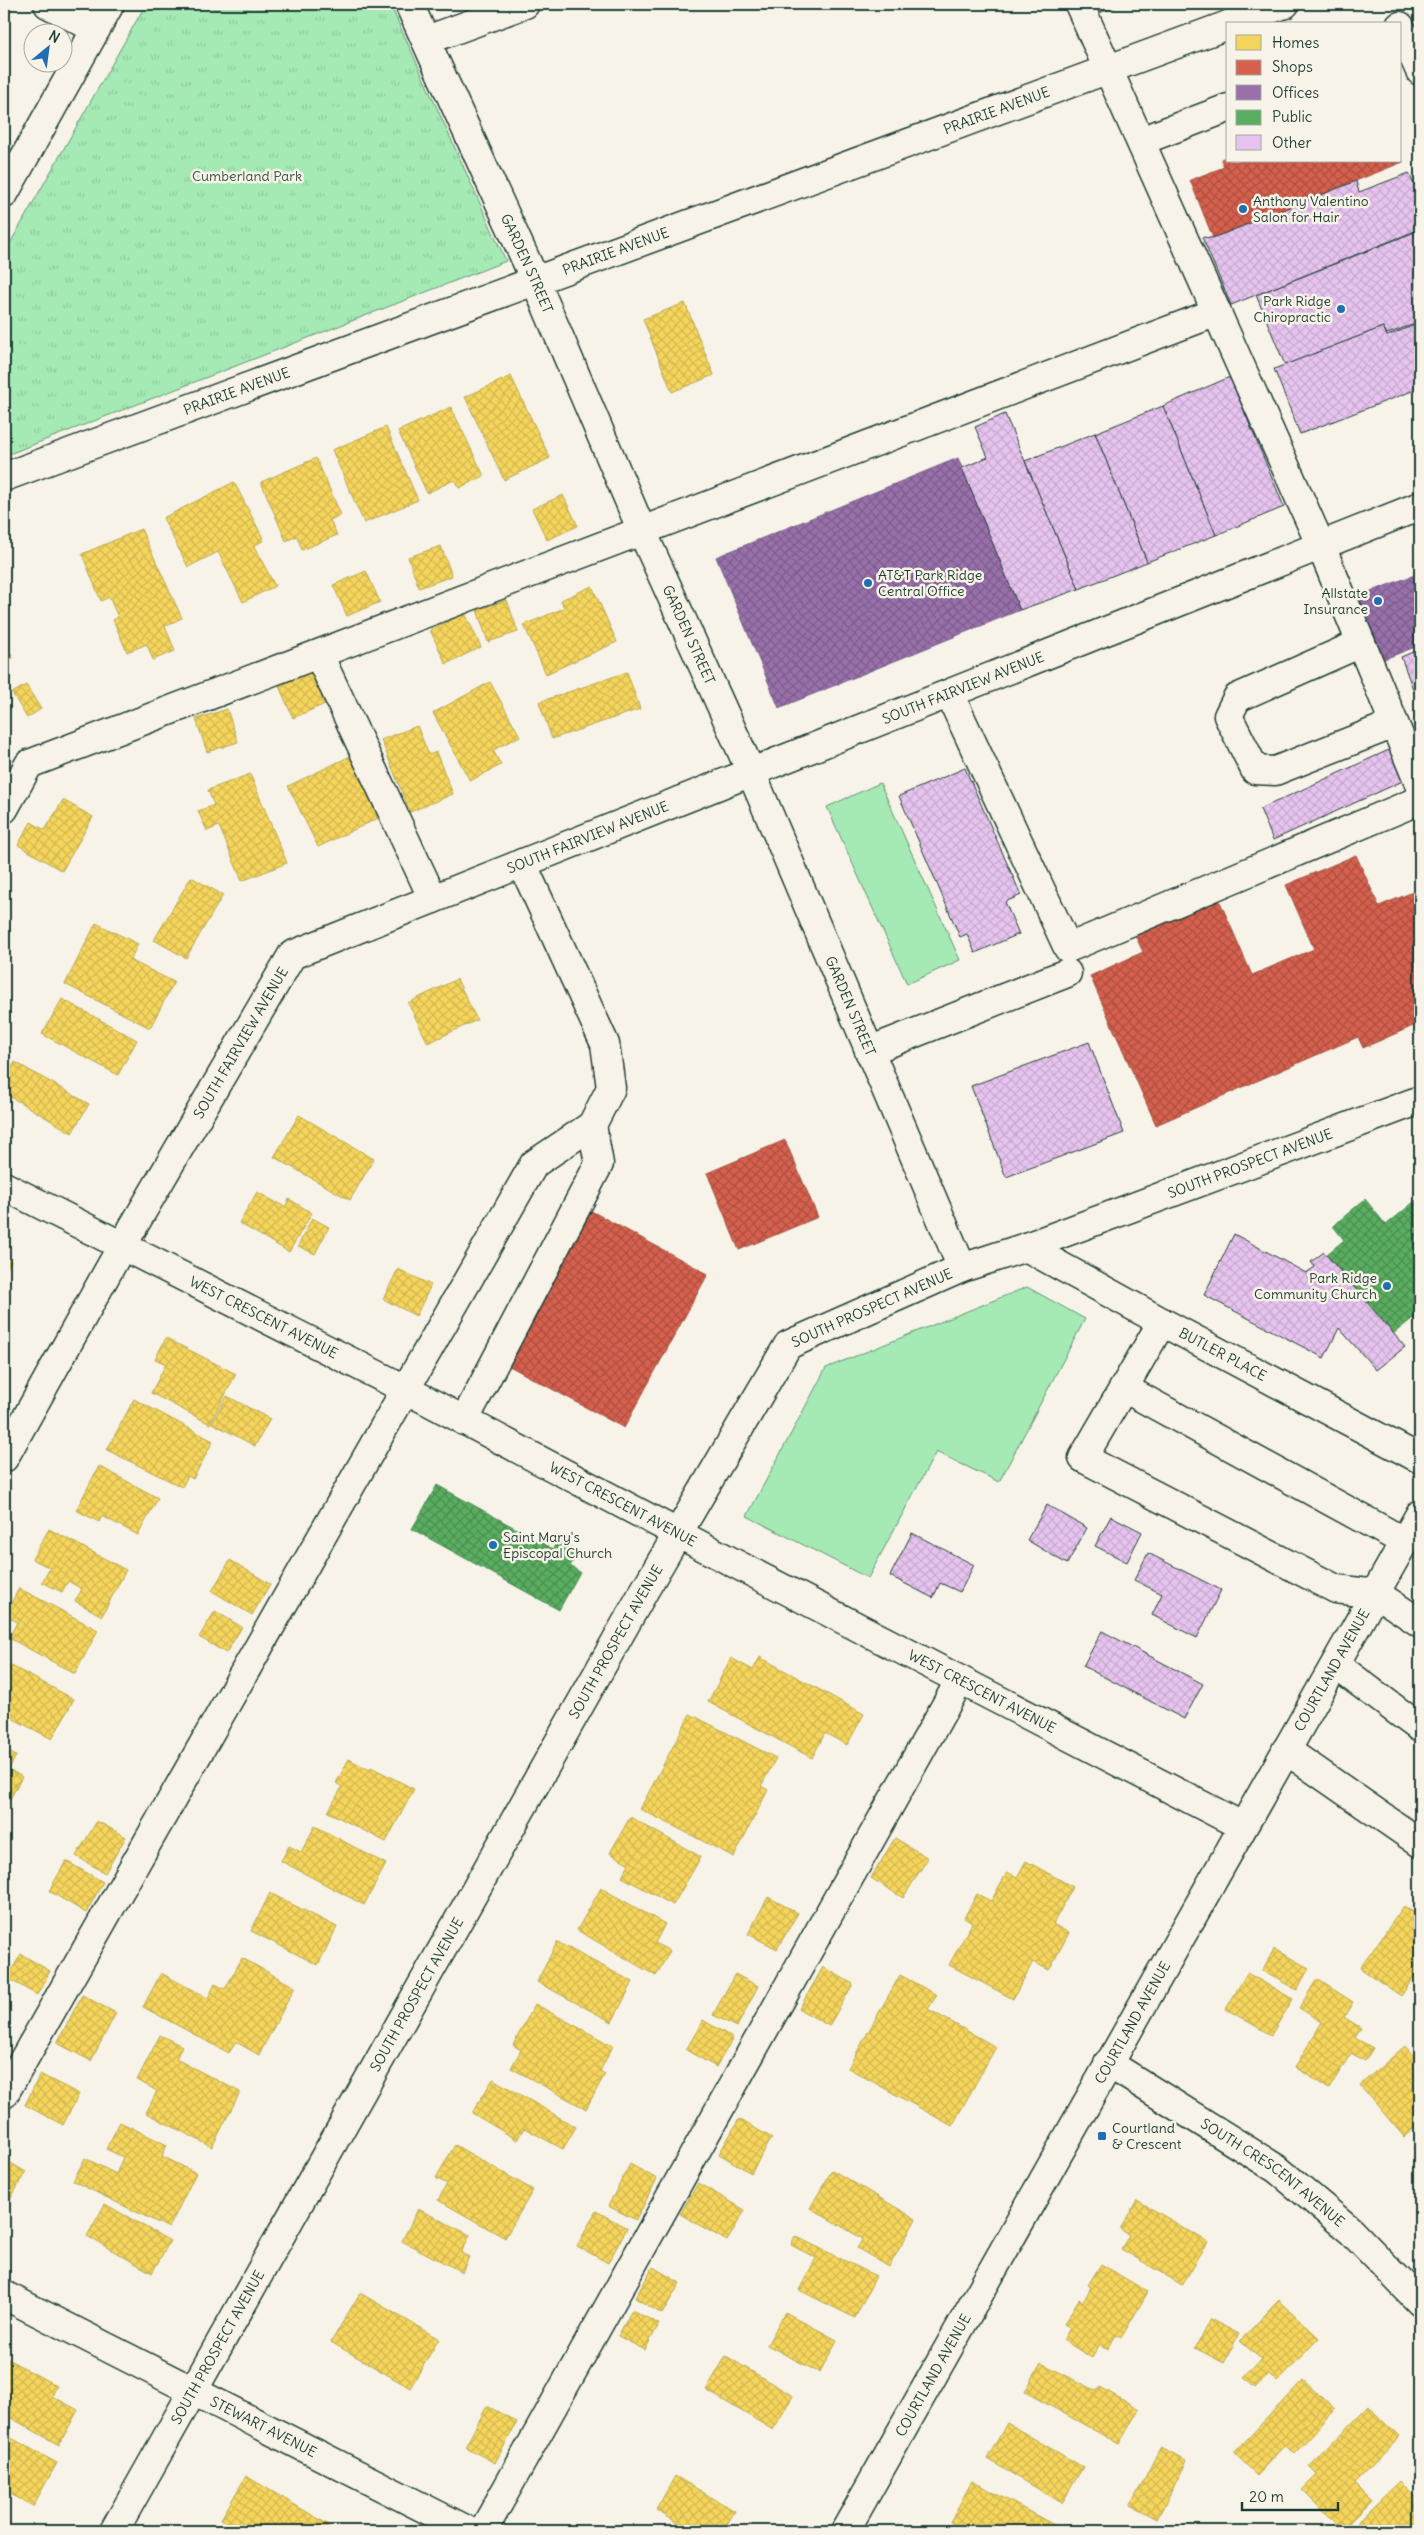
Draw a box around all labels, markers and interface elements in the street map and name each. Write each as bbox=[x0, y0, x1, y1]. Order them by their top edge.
north arrow bbox=[22, 22, 72, 72]
legend bbox=[1226, 22, 1402, 162]
text: N bbox=[46, 26, 63, 47]
text: Homes bbox=[1272, 33, 1319, 52]
text: Shops bbox=[1272, 57, 1313, 76]
street label: PRAIRIE AVENUE bbox=[941, 83, 1052, 138]
text: Offices bbox=[1272, 83, 1319, 102]
text: Public bbox=[1272, 107, 1313, 126]
text: Other bbox=[1272, 133, 1312, 152]
park label: Cumberland Park bbox=[192, 167, 302, 185]
place label: Anthony Valentino Salon for Hair bbox=[1253, 192, 1369, 226]
marker: Anthony Valentino Salon for Hair bbox=[1237, 203, 1249, 215]
street label: GARDEN STREET bbox=[497, 211, 557, 316]
street label: PRAIRIE AVENUE bbox=[560, 223, 671, 279]
place label: Park Ridge Chiropractic bbox=[1254, 292, 1331, 326]
marker: Park Ridge Chiropractic bbox=[1335, 303, 1347, 315]
street label: PRAIRIE AVENUE bbox=[181, 363, 292, 419]
place label: AT&T Park Ridge Central Office bbox=[878, 566, 982, 600]
marker: AT&T Park Ridge Central Office bbox=[862, 577, 874, 589]
street label: GARDEN STREET bbox=[659, 582, 719, 687]
place label: Allstate Insurance bbox=[1303, 584, 1368, 618]
marker: Allstate Insurance bbox=[1372, 595, 1384, 607]
street label: SOUTH FAIRVIEW AVENUE bbox=[880, 648, 1047, 728]
street label: SOUTH FAIRVIEW AVENUE bbox=[504, 797, 671, 878]
street label: GARDEN STREET bbox=[821, 953, 880, 1059]
street label: SOUTH FAIRVIEW AVENUE bbox=[189, 964, 292, 1122]
street label: SOUTH PROSPECT AVENUE bbox=[1165, 1125, 1335, 1202]
street label: SOUTH PROSPECT AVENUE bbox=[789, 1264, 955, 1351]
place label: Park Ridge Community Church bbox=[1254, 1269, 1377, 1303]
street label: WEST CRESCENT AVENUE bbox=[186, 1272, 341, 1363]
marker: Park Ridge Community Church bbox=[1381, 1280, 1393, 1292]
street label: BUTLER PLACE bbox=[1176, 1324, 1270, 1385]
street label: WEST CRESCENT AVENUE bbox=[546, 1458, 700, 1551]
place label: Saint Mary's Episcopal Church bbox=[503, 1528, 612, 1562]
marker: Saint Mary's Episcopal Church bbox=[487, 1539, 499, 1551]
street label: SOUTH PROSPECT AVENUE bbox=[565, 1562, 667, 1722]
street label: COURTLAND AVENUE bbox=[1290, 1606, 1374, 1735]
street label: WEST CRESCENT AVENUE bbox=[905, 1646, 1059, 1737]
street label: SOUTH PROSPECT AVENUE bbox=[366, 1914, 467, 2075]
street label: COURTLAND AVENUE bbox=[1091, 1958, 1174, 2087]
street label: SOUTH CRESCENT AVENUE bbox=[1197, 2114, 1348, 2231]
place label: Courtland & Crescent bbox=[1112, 2119, 1182, 2153]
marker: Courtland & Crescent bbox=[1096, 2130, 1108, 2142]
street label: SOUTH PROSPECT AVENUE bbox=[167, 2267, 268, 2428]
street label: COURTLAND AVENUE bbox=[891, 2311, 975, 2440]
street label: STEWART AVENUE bbox=[207, 2392, 320, 2461]
scale bar bbox=[1242, 2480, 1338, 2512]
text: 20 m bbox=[1249, 2487, 1284, 2506]

